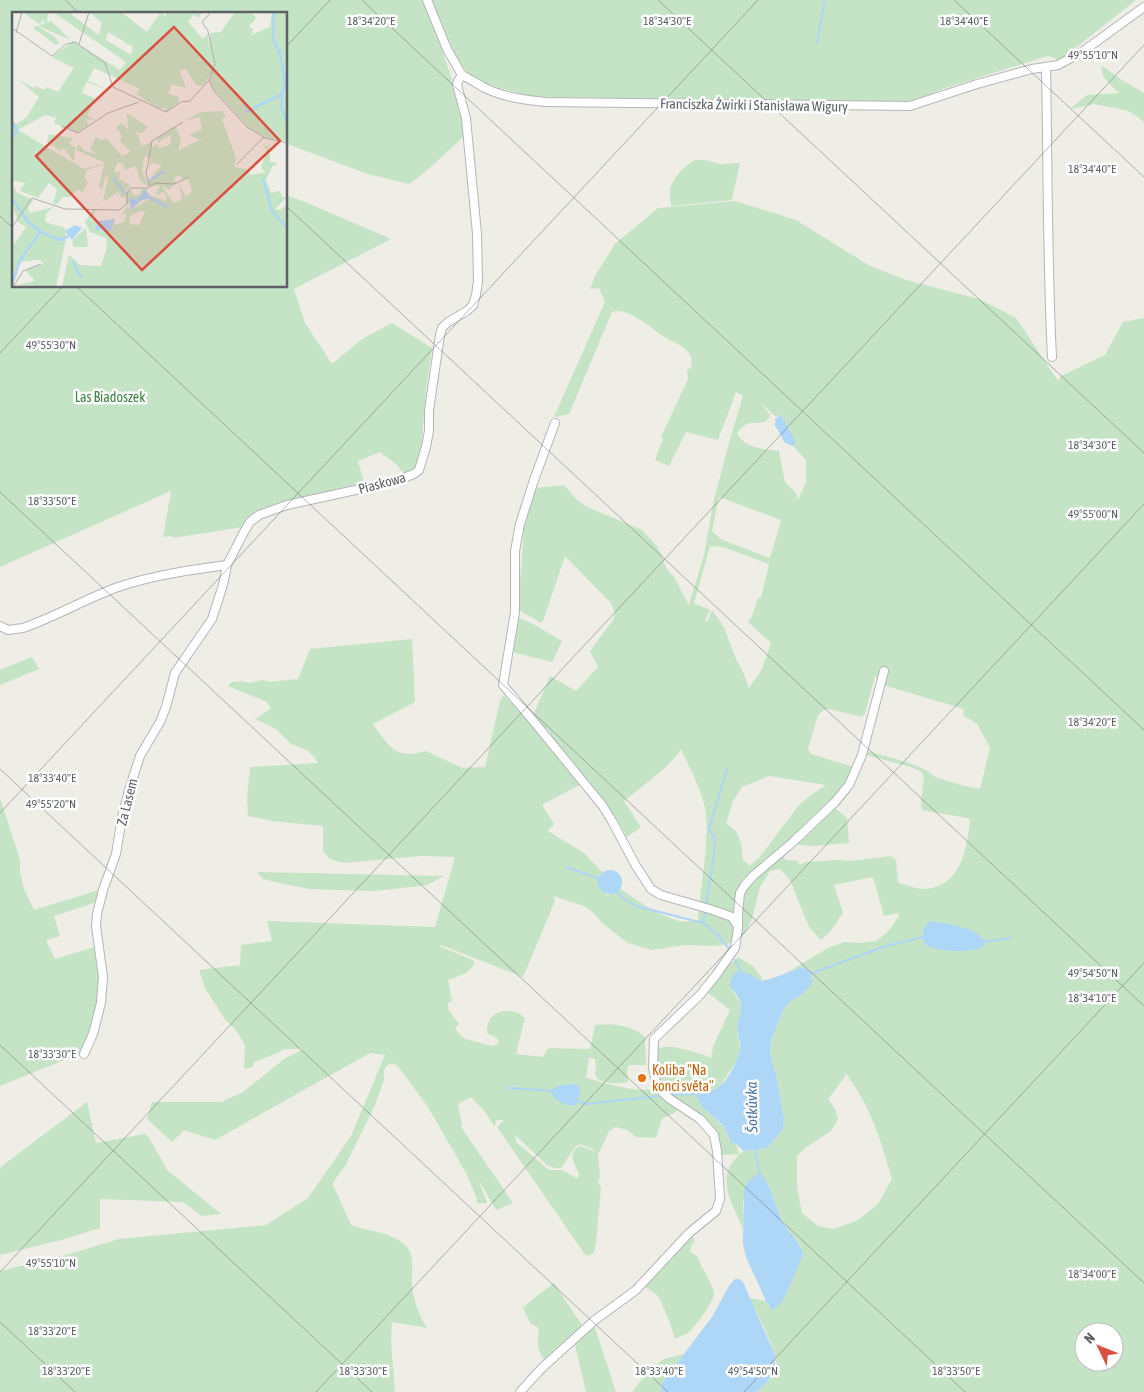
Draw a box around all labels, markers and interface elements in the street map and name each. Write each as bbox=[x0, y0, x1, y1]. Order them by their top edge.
inset map bbox=[12, 12, 288, 288]
text: 18°34'20"E bbox=[347, 14, 395, 28]
text: 18°34'30"E bbox=[643, 14, 691, 28]
text: 18°34'40"E bbox=[940, 14, 988, 28]
text: 49°55'10"N bbox=[1068, 48, 1118, 62]
street label: Franciszka Żwirki i Stanisława Wigury bbox=[660, 95, 848, 115]
text: 18°34'40"E bbox=[1068, 162, 1116, 176]
text: 49°55'30"N bbox=[26, 338, 76, 352]
park label: Las Biadoszek bbox=[75, 389, 145, 405]
text: 18°34'30"E bbox=[1068, 438, 1116, 452]
street label: Piaskowa bbox=[357, 469, 407, 497]
text: 18°33'50"E bbox=[28, 494, 76, 508]
text: 49°55'00"N bbox=[1068, 507, 1118, 521]
text: 18°34'20"E bbox=[1068, 715, 1116, 729]
text: 18°33'40"E bbox=[28, 771, 76, 785]
street label: Za Lasem bbox=[113, 777, 141, 827]
text: 49°55'20"N bbox=[26, 797, 76, 811]
text: 49°54'50"N bbox=[1068, 966, 1118, 980]
text: 18°34'10"E bbox=[1068, 991, 1116, 1005]
text: 18°33'30"E bbox=[28, 1047, 76, 1061]
place label: Koliba "Na konci světa" bbox=[652, 1062, 714, 1094]
marker: Koliba "Na konci světa" bbox=[636, 1072, 648, 1084]
water label: Šotkůvka bbox=[743, 1081, 760, 1134]
text: 49°55'10"N bbox=[26, 1256, 76, 1270]
text: 18°34'00"E bbox=[1068, 1267, 1116, 1281]
north arrow bbox=[1074, 1322, 1124, 1372]
text: 18°33'20"E bbox=[28, 1324, 76, 1338]
text: N bbox=[1081, 1330, 1098, 1347]
text: 18°33'20"E bbox=[42, 1364, 90, 1378]
text: 18°33'30"E bbox=[339, 1364, 387, 1378]
text: 18°33'40"E bbox=[635, 1364, 683, 1378]
text: 49°54'50"N bbox=[728, 1364, 778, 1378]
text: 18°33'50"E bbox=[932, 1364, 980, 1378]

